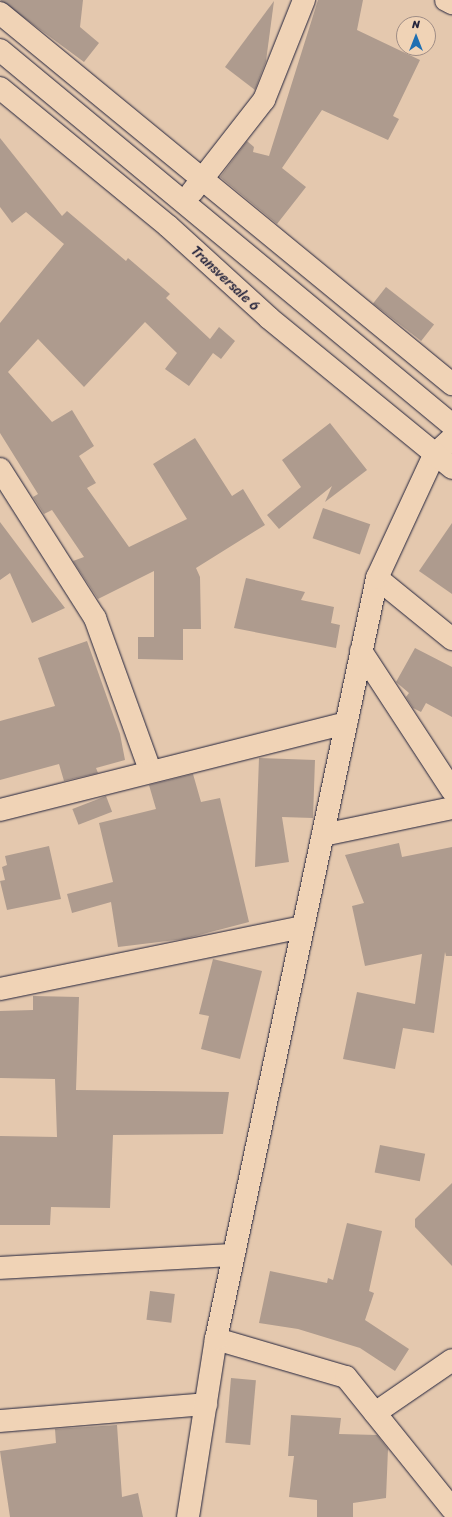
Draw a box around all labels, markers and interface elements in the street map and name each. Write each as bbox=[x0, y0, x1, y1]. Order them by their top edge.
text: N bbox=[412, 15, 420, 34]
north arrow bbox=[396, 16, 436, 56]
street label: Transversale 6 bbox=[187, 243, 263, 315]

